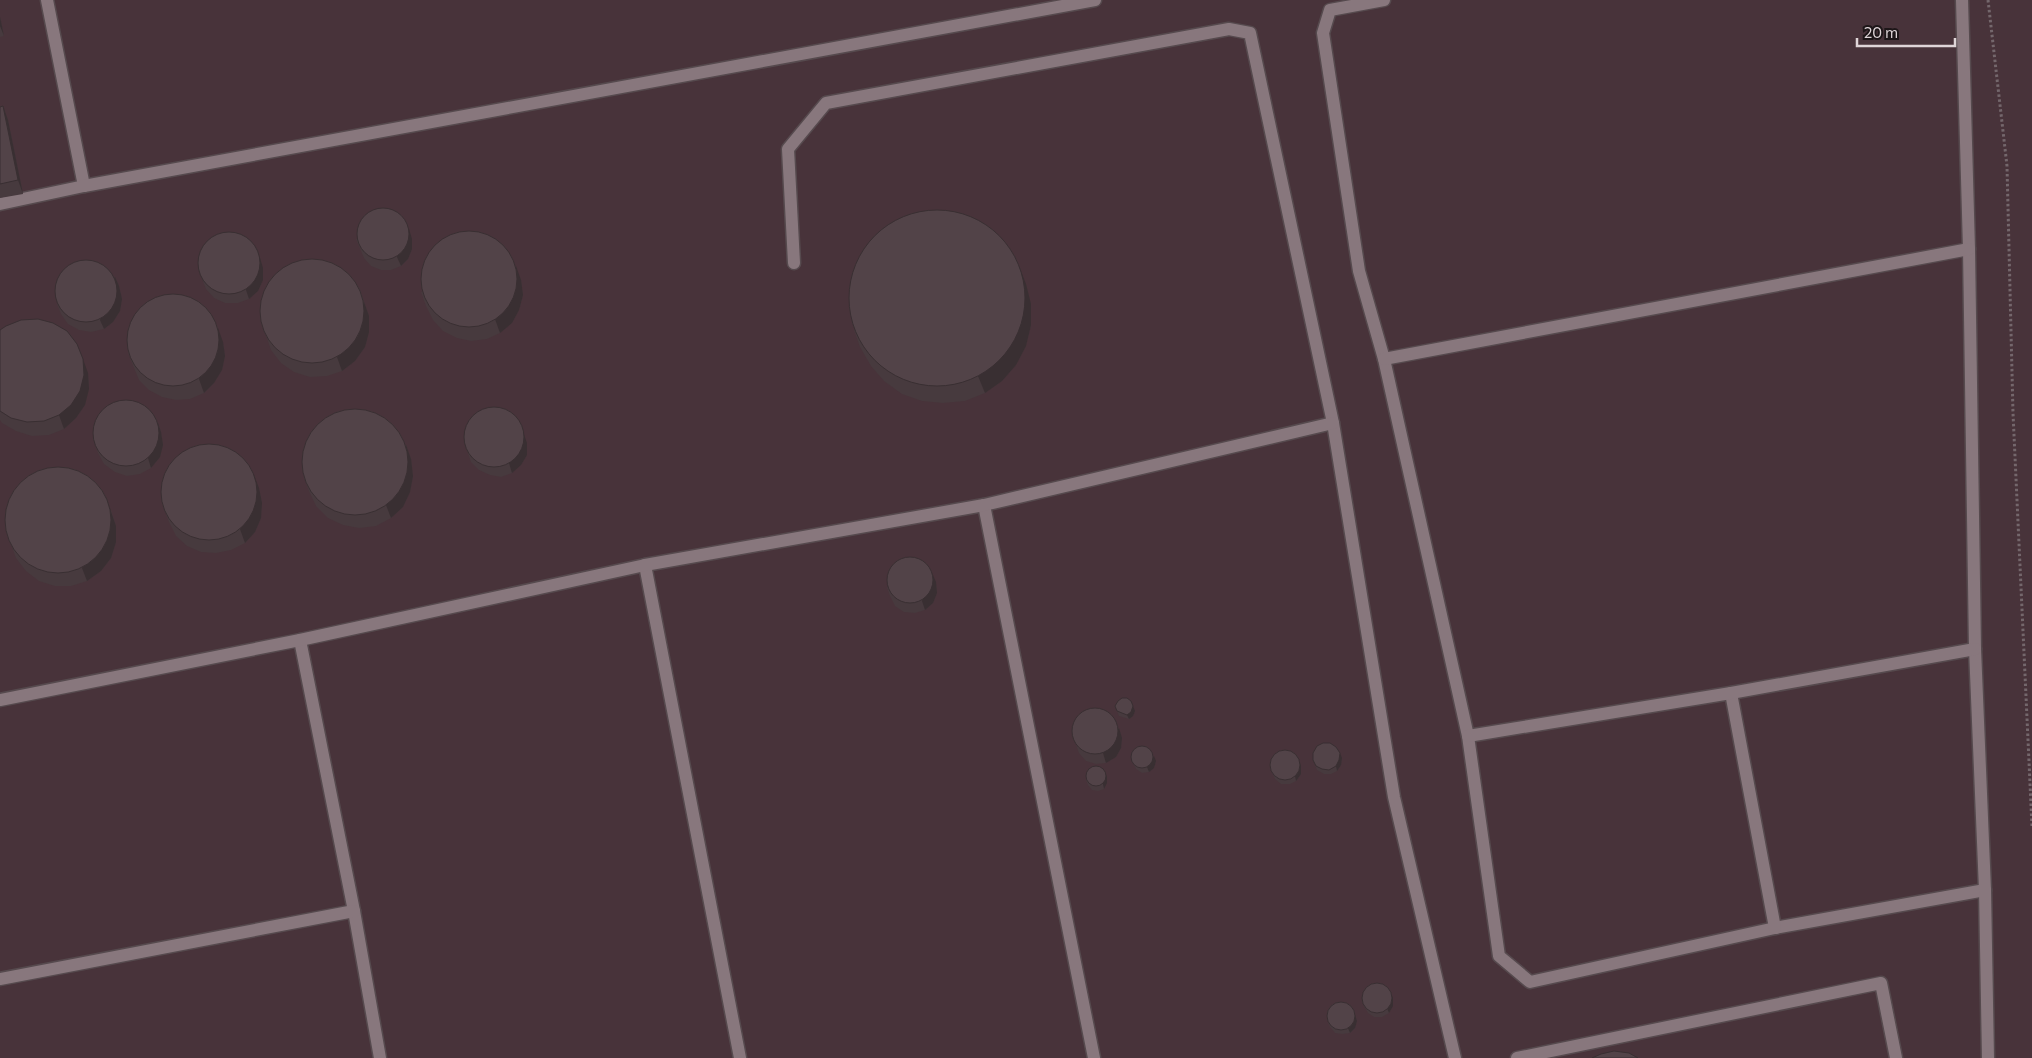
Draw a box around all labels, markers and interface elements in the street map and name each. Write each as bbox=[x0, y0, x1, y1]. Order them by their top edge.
scale bar bbox=[1857, 15, 1954, 47]
text: 20 m bbox=[1864, 23, 1898, 41]

